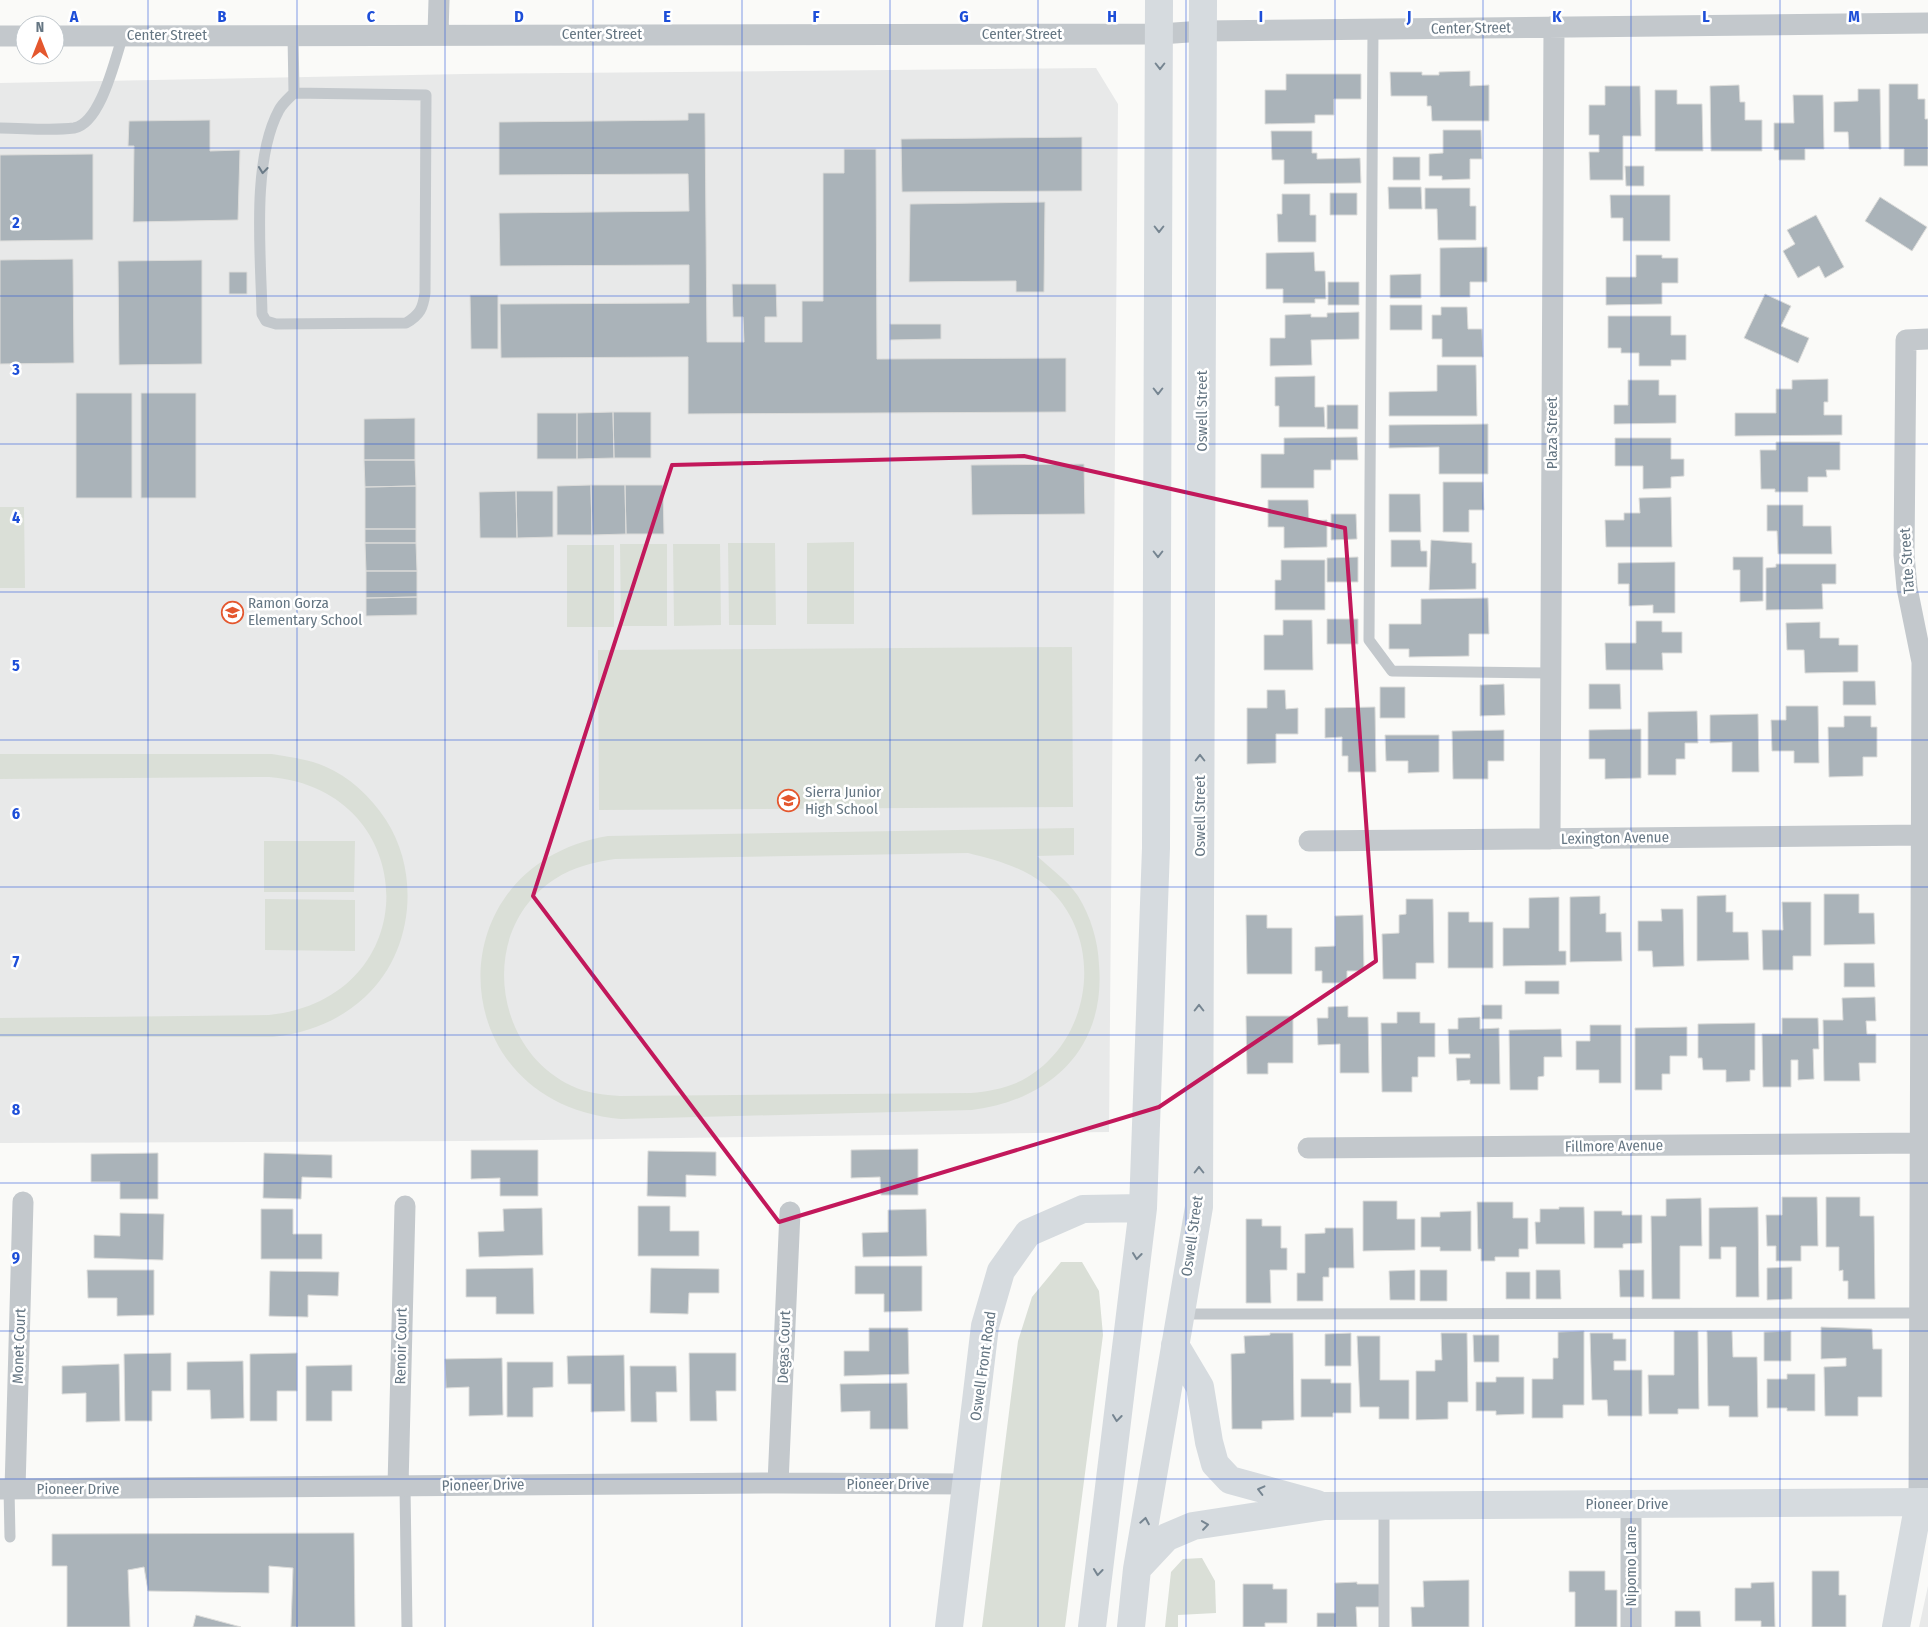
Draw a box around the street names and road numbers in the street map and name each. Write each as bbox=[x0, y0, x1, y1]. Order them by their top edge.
street label: Center Street bbox=[1431, 18, 1511, 38]
street label: Center Street bbox=[562, 25, 642, 43]
street label: Center Street bbox=[982, 25, 1062, 43]
street label: Center Street bbox=[127, 26, 207, 44]
street label: Oswell Street bbox=[1193, 370, 1211, 452]
street label: Plaza Street bbox=[1543, 397, 1561, 469]
street label: Tate Street bbox=[1896, 527, 1918, 595]
street label: Oswell Street bbox=[1191, 775, 1209, 857]
street label: Lexington Avenue bbox=[1561, 828, 1669, 848]
street label: Fillmore Avenue bbox=[1565, 1136, 1663, 1156]
street label: Oswell Street bbox=[1177, 1194, 1207, 1278]
street label: Renoir Court bbox=[391, 1307, 411, 1385]
street label: Monet Court bbox=[9, 1308, 29, 1384]
street label: Degas Court bbox=[774, 1310, 794, 1384]
street label: Oswell Front Road bbox=[966, 1310, 1000, 1422]
street label: Pioneer Drive bbox=[441, 1475, 525, 1495]
street label: Pioneer Drive bbox=[847, 1475, 929, 1493]
street label: Pioneer Drive bbox=[37, 1480, 119, 1498]
street label: Pioneer Drive bbox=[1586, 1495, 1668, 1513]
street label: Nipomo Lane bbox=[1622, 1526, 1640, 1606]

